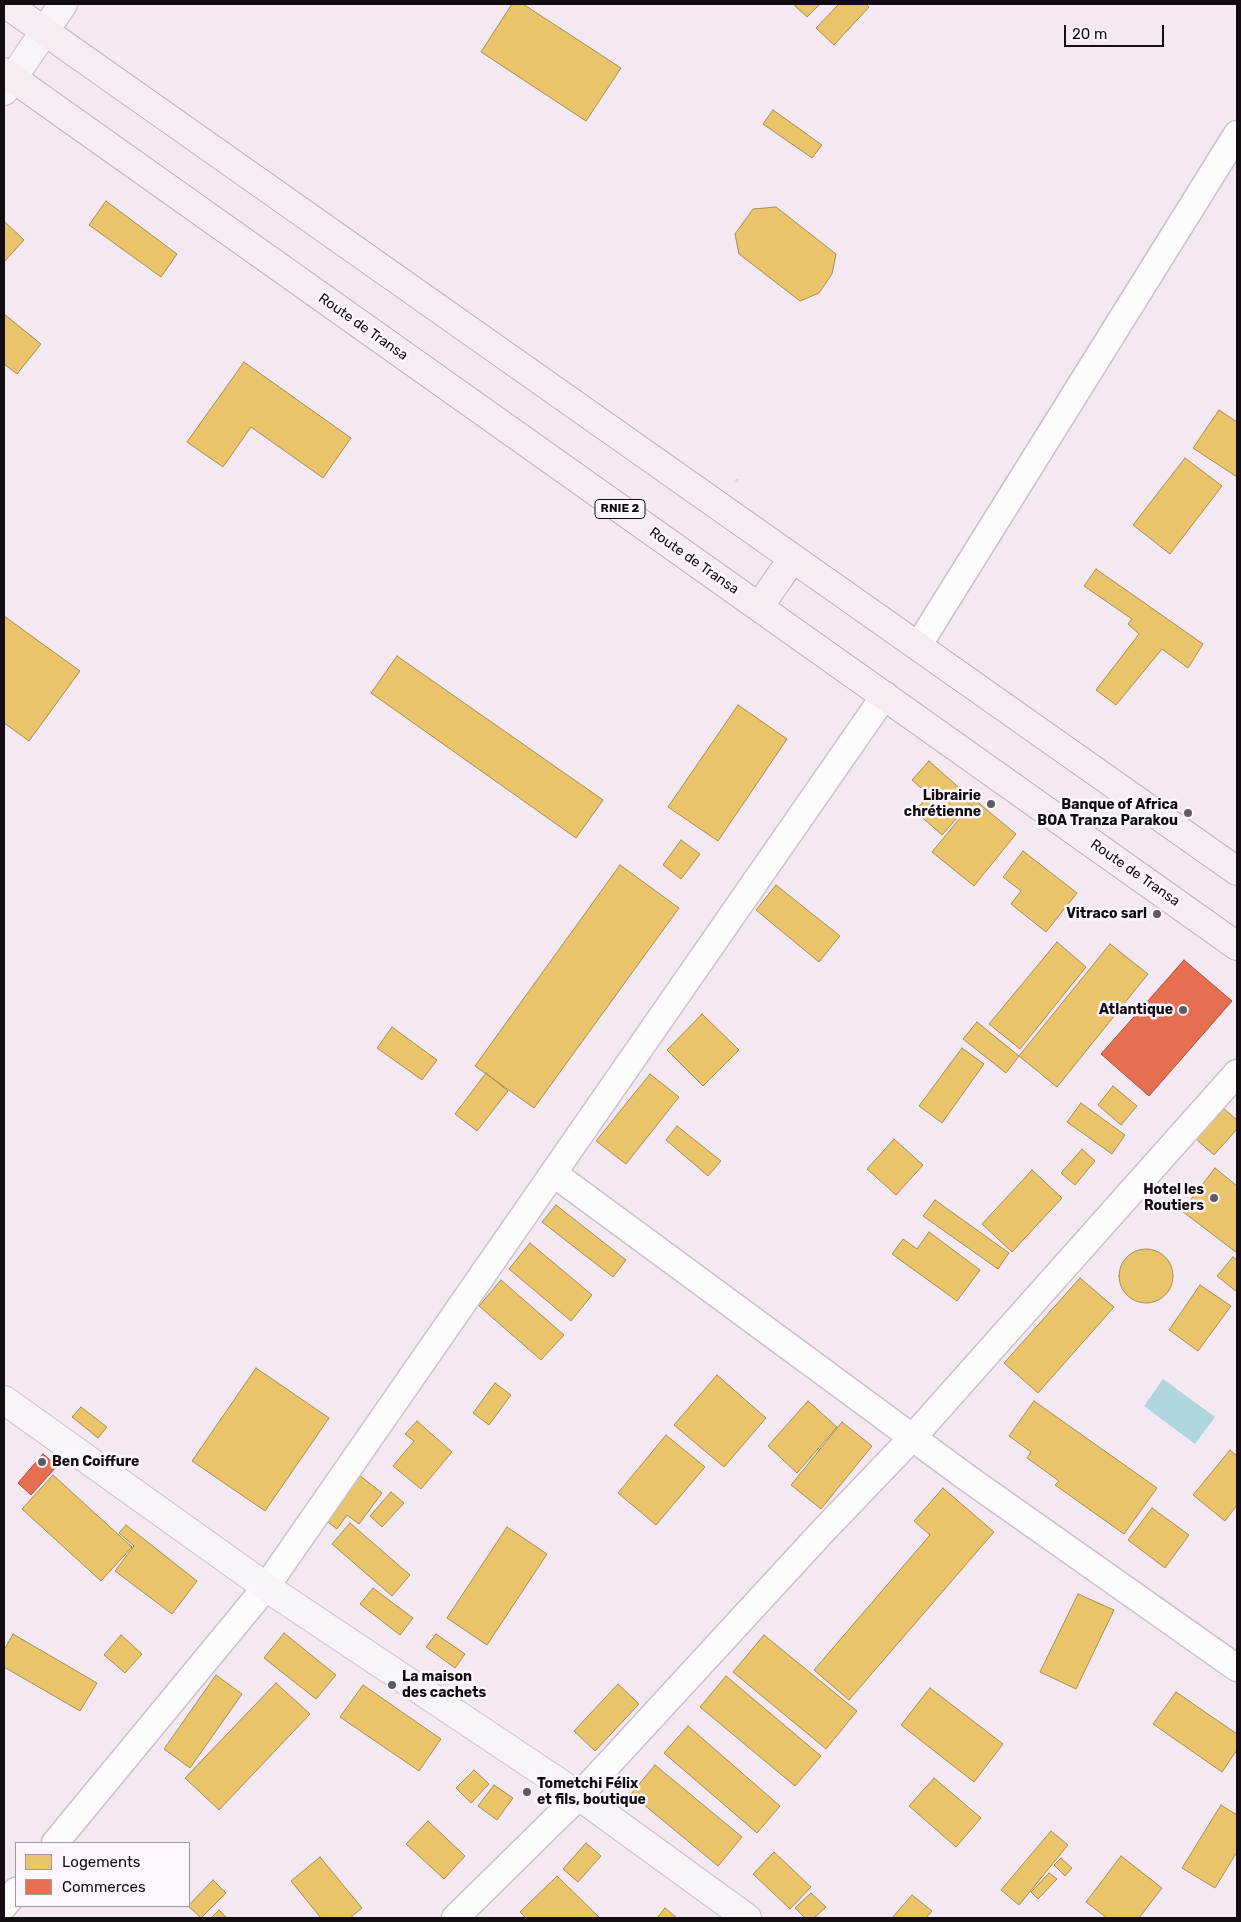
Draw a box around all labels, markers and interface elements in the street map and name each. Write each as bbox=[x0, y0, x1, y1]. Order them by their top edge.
scale bar bbox=[1066, 15, 1166, 47]
text: 20 m bbox=[1072, 25, 1107, 43]
street label: Route de Transa bbox=[315, 290, 411, 364]
road number: RNIE 2 bbox=[595, 499, 645, 518]
street label: Route de Transa bbox=[646, 524, 742, 598]
place label: Librairie chrétienne bbox=[904, 788, 981, 820]
place label: Banque of Africa BOA Tranza Parakou bbox=[1037, 797, 1178, 830]
marker: Librairie chrétienne bbox=[985, 798, 997, 810]
marker: Banque of Africa BOA Tranza Parakou bbox=[1182, 807, 1194, 819]
street label: Route de Transa bbox=[1087, 836, 1183, 910]
place label: Vitraco sarl bbox=[1066, 906, 1147, 922]
marker: Vitraco sarl bbox=[1151, 908, 1163, 920]
place label: Atlantique bbox=[1099, 1002, 1173, 1018]
marker: Atlantique bbox=[1177, 1004, 1189, 1016]
place label: Hotel les Routiers bbox=[1143, 1182, 1204, 1214]
marker: Hotel les Routiers bbox=[1208, 1192, 1220, 1204]
place label: Ben Coiffure bbox=[52, 1454, 139, 1470]
marker: Ben Coiffure bbox=[36, 1456, 48, 1468]
place label: La maison des cachets bbox=[402, 1669, 486, 1701]
marker: La maison des cachets bbox=[386, 1679, 398, 1691]
place label: Tometchi Félix et fils, boutique bbox=[537, 1776, 646, 1808]
marker: Tometchi Félix et fils, boutique bbox=[521, 1786, 533, 1798]
legend bbox=[15, 1842, 190, 1907]
text: Logements bbox=[62, 1853, 140, 1871]
text: Commerces bbox=[62, 1878, 146, 1896]

